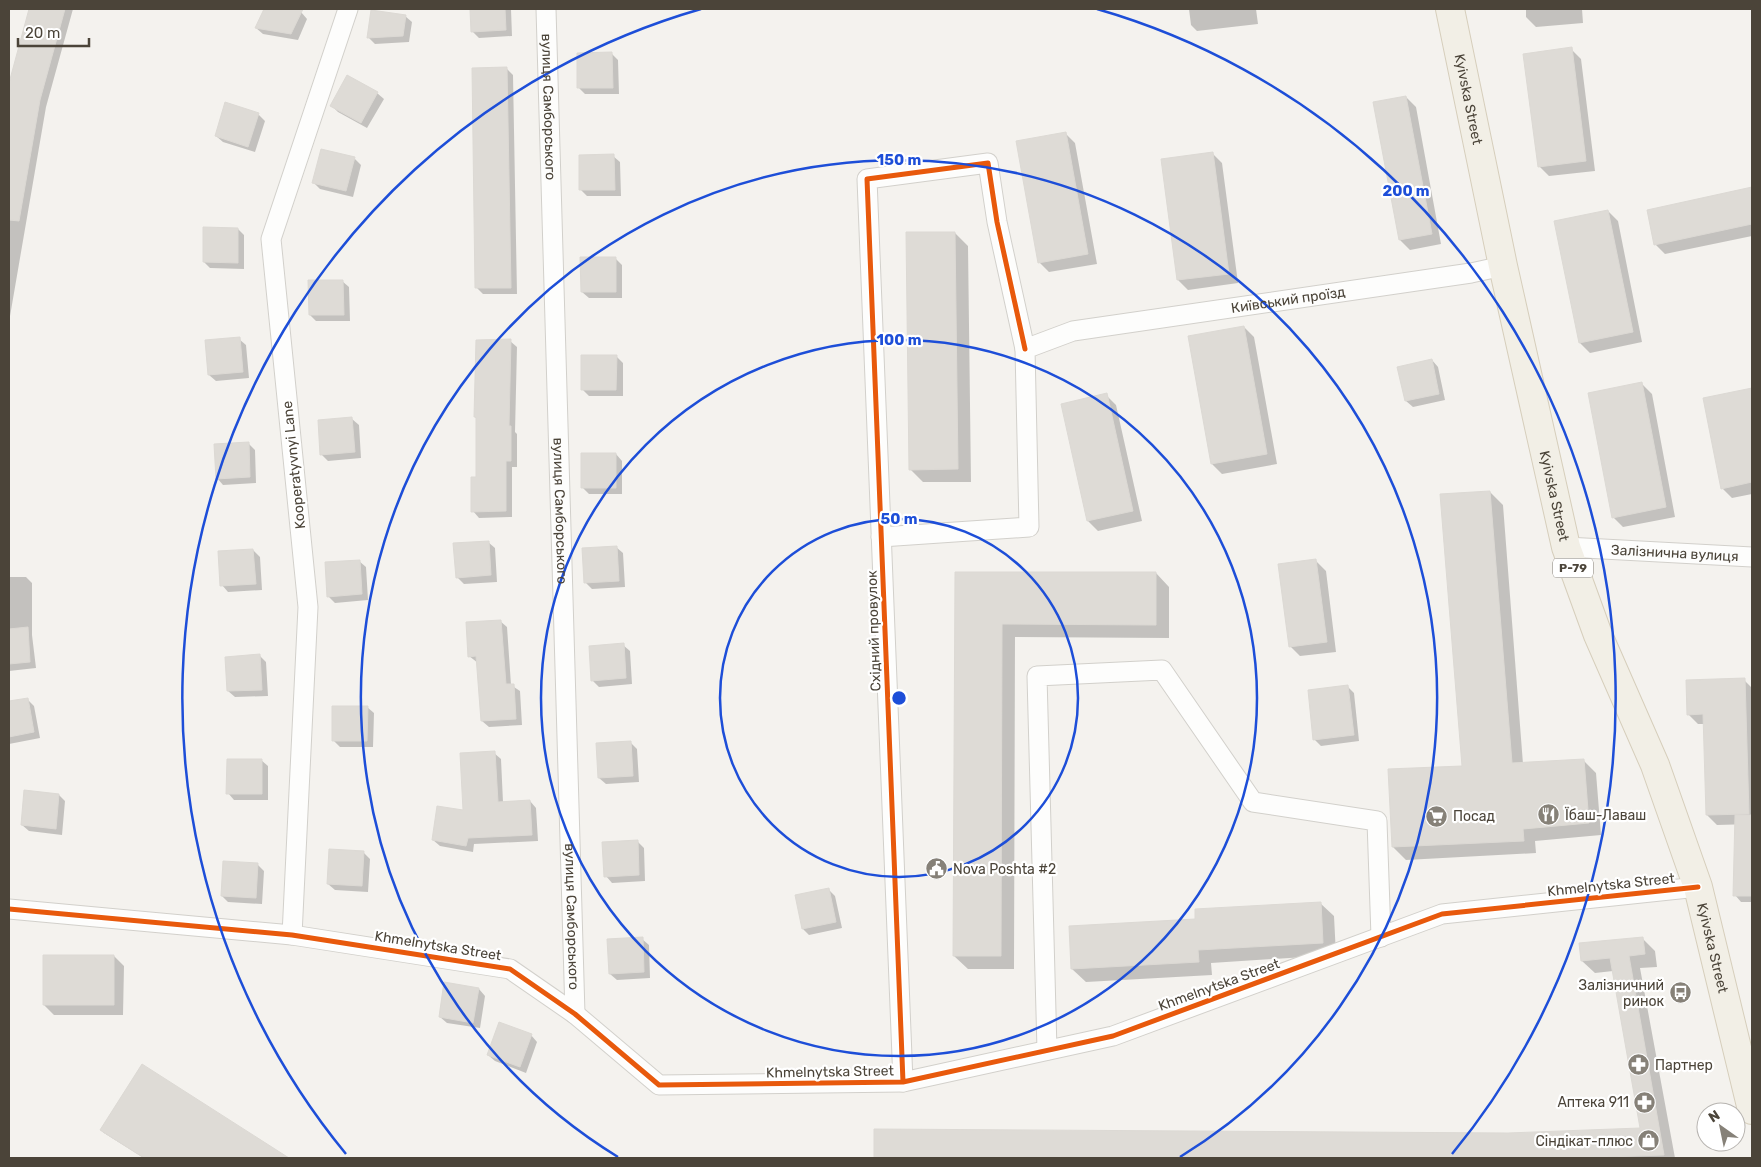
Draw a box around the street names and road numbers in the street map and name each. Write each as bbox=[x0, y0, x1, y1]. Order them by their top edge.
street label: вулиця Самборського bbox=[538, 33, 559, 180]
street label: Kyivska Street bbox=[1451, 52, 1486, 147]
street label: Київський проїзд bbox=[1230, 283, 1346, 316]
street label: Kooperatyvnyi Lane bbox=[279, 400, 309, 530]
street label: вулиця Самборського bbox=[550, 437, 571, 584]
street label: Kyivska Street bbox=[1536, 449, 1573, 543]
street label: Залізнична вулиця bbox=[1611, 541, 1739, 565]
road number: Р-79 bbox=[1553, 558, 1593, 578]
street label: Східний провулок bbox=[863, 570, 885, 692]
street label: вулиця Самборського bbox=[562, 843, 583, 990]
street label: Khmelnytska Street bbox=[1546, 870, 1676, 900]
street label: Kyivska Street bbox=[1694, 901, 1732, 995]
street label: Khmelnytska Street bbox=[373, 928, 503, 964]
street label: Khmelnytska Street bbox=[1156, 955, 1283, 1015]
street label: Khmelnytska Street bbox=[766, 1062, 895, 1082]

